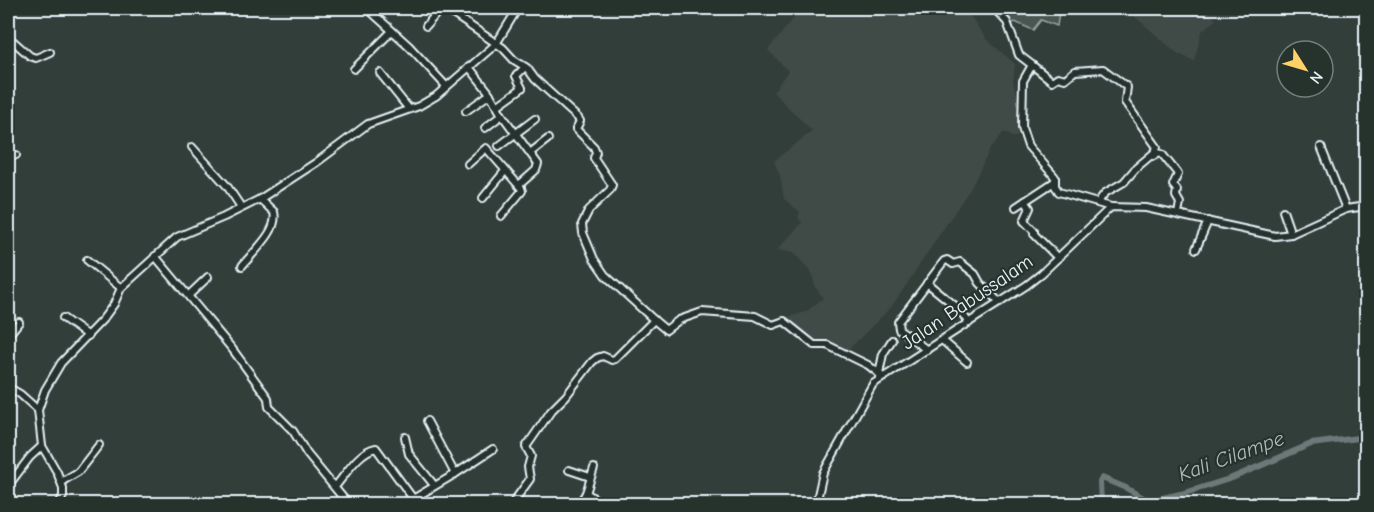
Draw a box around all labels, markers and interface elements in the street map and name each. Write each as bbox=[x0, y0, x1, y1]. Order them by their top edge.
north arrow bbox=[1275, 39, 1335, 99]
text: N bbox=[1306, 68, 1327, 87]
street label: Jalan Babussalam bbox=[897, 249, 1037, 355]
water label: Kali Cilampe bbox=[1175, 426, 1288, 486]

